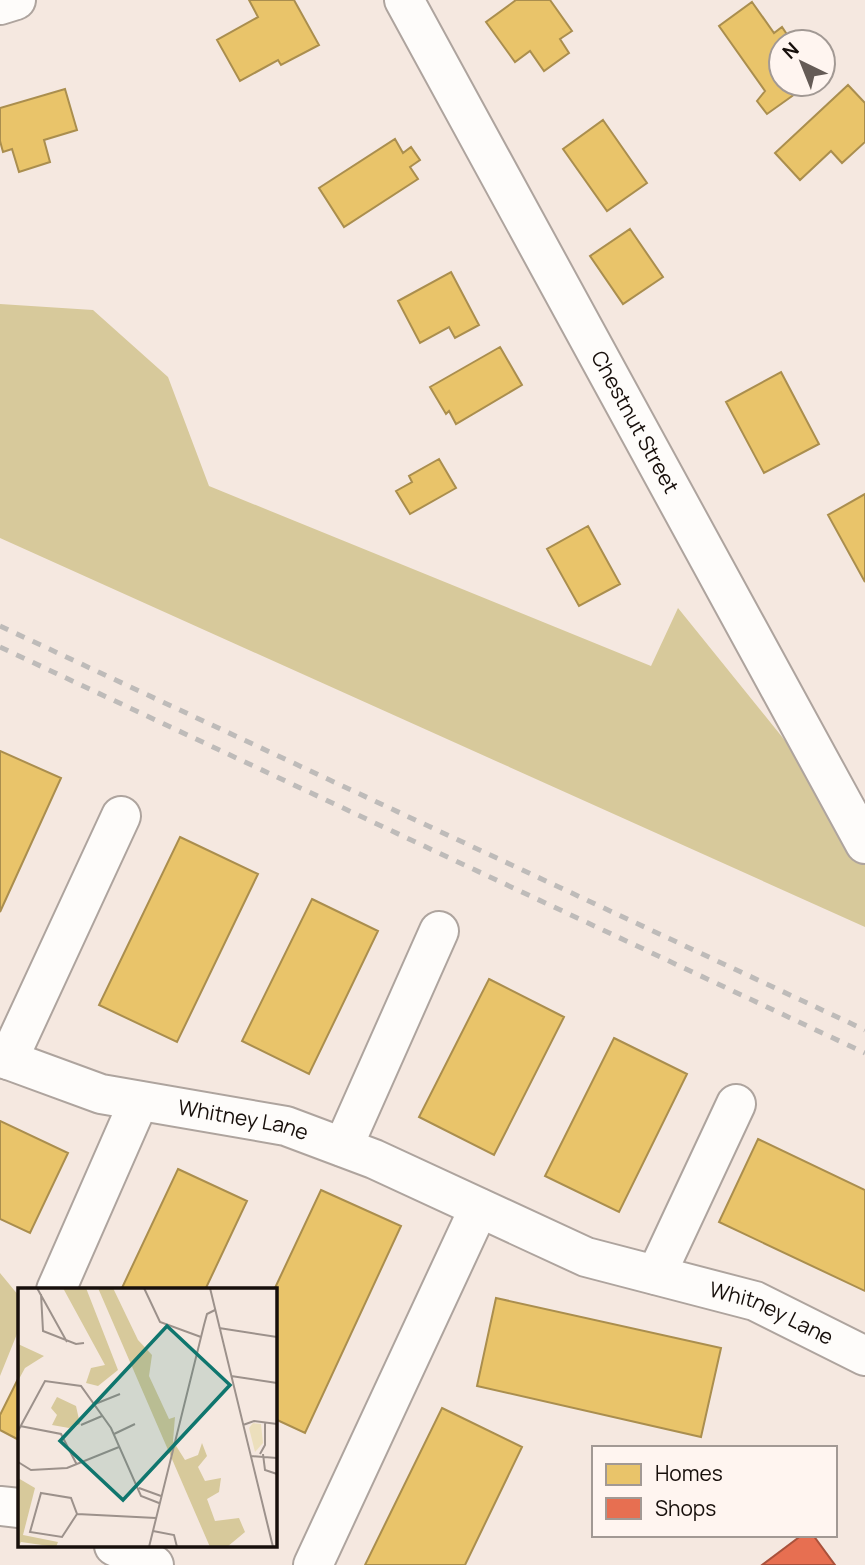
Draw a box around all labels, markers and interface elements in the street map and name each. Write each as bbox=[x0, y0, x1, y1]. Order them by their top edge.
north arrow bbox=[767, 28, 837, 98]
text: N bbox=[777, 36, 804, 65]
street label: Chestnut Street bbox=[585, 345, 686, 498]
street label: Whitney Lane bbox=[176, 1093, 313, 1146]
street label: Whitney Lane bbox=[707, 1275, 838, 1351]
inset map bbox=[18, 1288, 276, 1548]
legend bbox=[592, 1446, 837, 1537]
text: Homes bbox=[655, 1459, 723, 1487]
text: Shops bbox=[655, 1494, 716, 1522]

